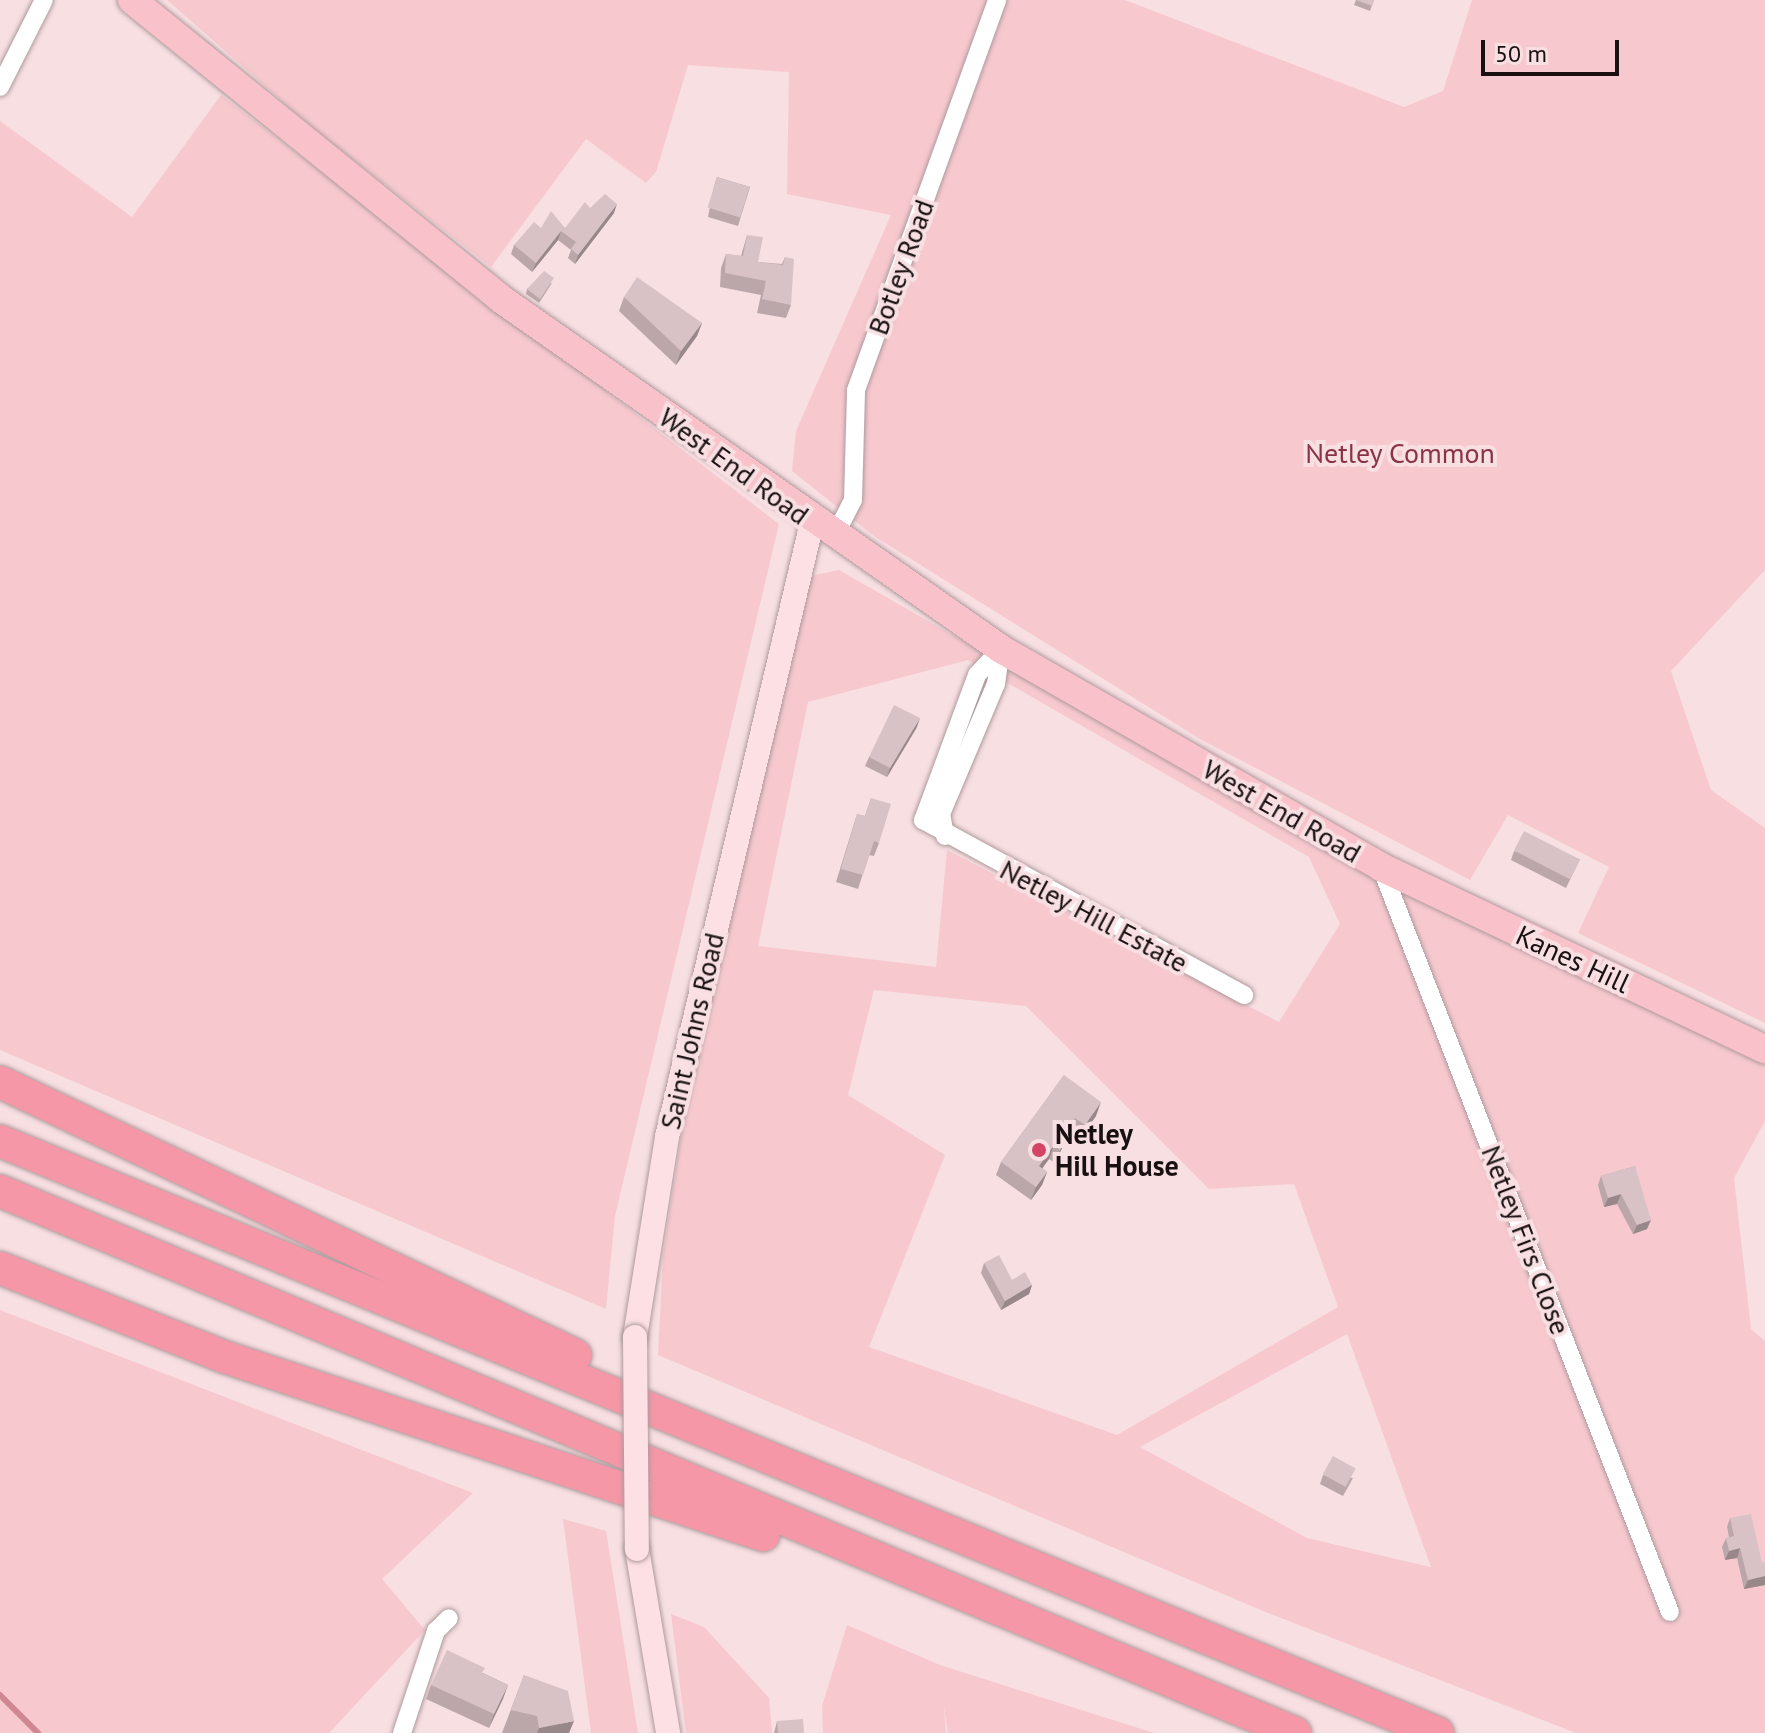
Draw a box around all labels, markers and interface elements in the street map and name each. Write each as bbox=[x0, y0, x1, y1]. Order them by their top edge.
scale bar bbox=[1485, 24, 1623, 74]
text: 50 m bbox=[1495, 38, 1547, 69]
street label: Botley Road bbox=[861, 194, 941, 340]
street label: West End Road bbox=[652, 400, 816, 532]
park label: Netley Common bbox=[1305, 436, 1495, 470]
street label: West End Road bbox=[1197, 752, 1367, 870]
street label: Netley Hill Estate bbox=[994, 852, 1194, 980]
street label: Kanes Hill bbox=[1511, 918, 1635, 1000]
street label: Saint Johns Road bbox=[653, 929, 731, 1133]
place label: Netley Hill House bbox=[1055, 1117, 1179, 1183]
street label: Netley Firs Close bbox=[1474, 1140, 1578, 1340]
marker: Netley Hill House bbox=[1030, 1141, 1048, 1159]

